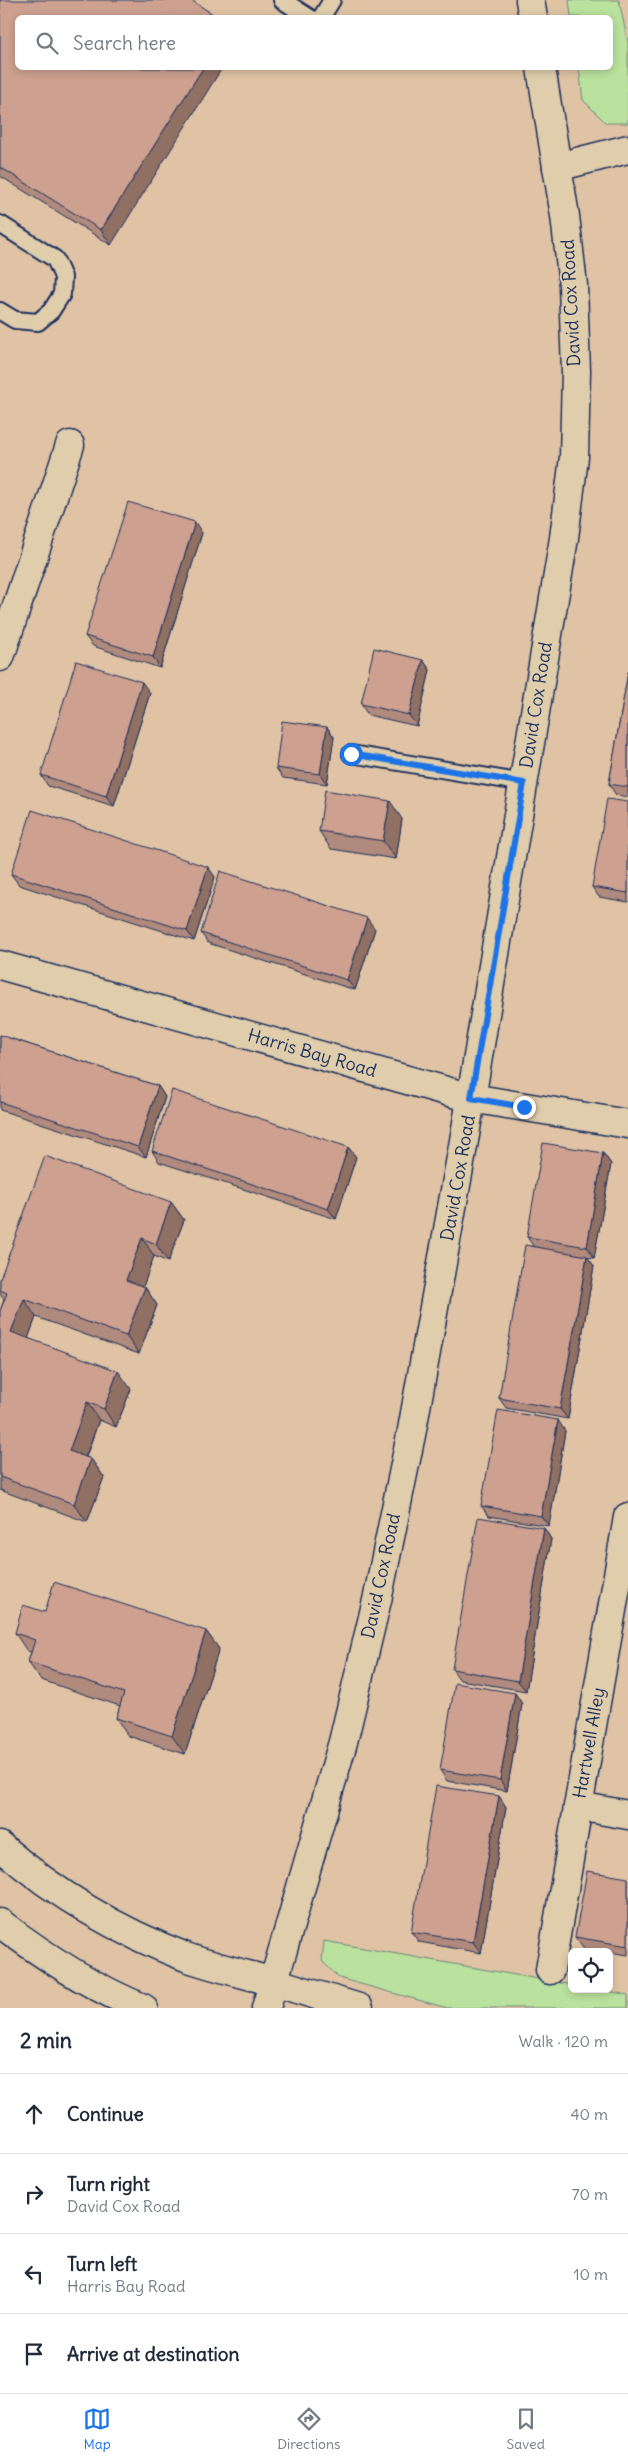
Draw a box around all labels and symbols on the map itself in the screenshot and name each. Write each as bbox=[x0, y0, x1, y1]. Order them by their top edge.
street label: David Cox Road bbox=[556, 238, 585, 367]
street label: David Cox Road bbox=[514, 640, 557, 770]
route start bbox=[340, 743, 363, 766]
street label: Harris Bay Road bbox=[245, 1023, 380, 1082]
route end bbox=[513, 1096, 536, 1119]
street label: David Cox Road bbox=[435, 1113, 480, 1243]
street label: David Cox Road bbox=[356, 1511, 405, 1641]
street label: Hartwell Alley bbox=[567, 1686, 610, 1800]

